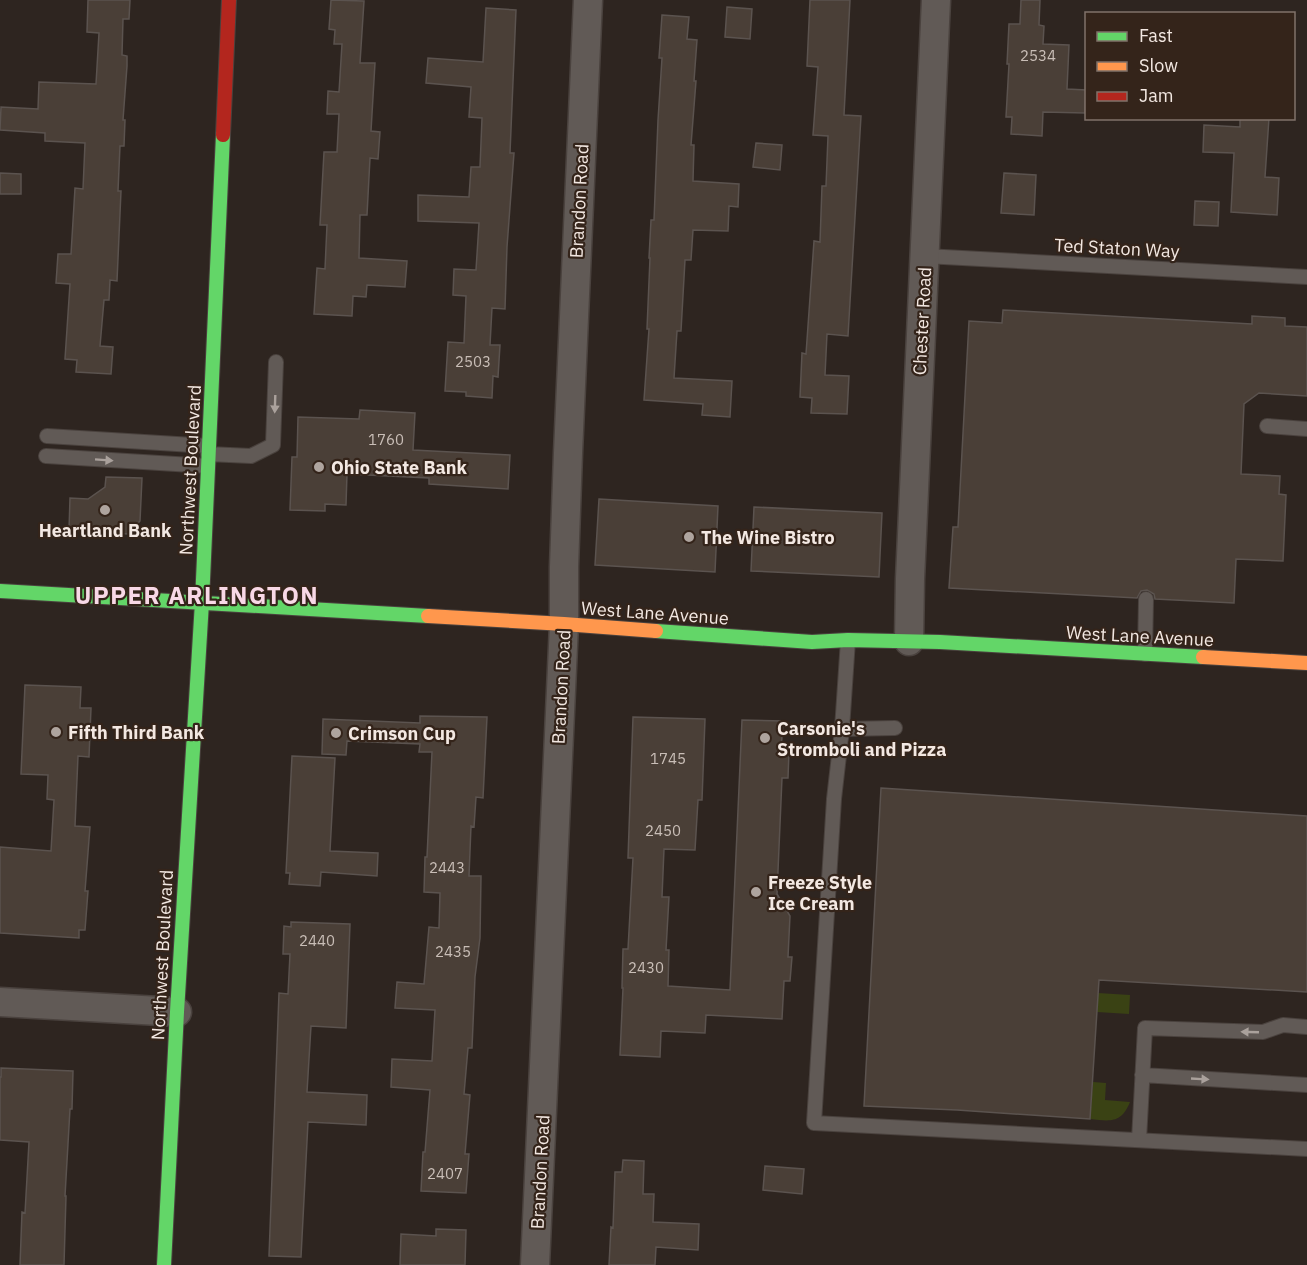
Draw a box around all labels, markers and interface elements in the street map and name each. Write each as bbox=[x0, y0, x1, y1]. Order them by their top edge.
legend bbox=[1085, 12, 1295, 120]
text: Fast bbox=[1139, 24, 1173, 47]
house number: 2534 bbox=[1020, 46, 1056, 65]
text: Slow bbox=[1139, 54, 1178, 77]
text: Jam bbox=[1139, 84, 1174, 107]
street label: Brandon Road bbox=[565, 143, 593, 259]
street label: Ted Staton Way bbox=[1054, 233, 1180, 263]
street label: Chester Road bbox=[908, 266, 936, 376]
house number: 2503 bbox=[455, 352, 491, 371]
street label: Northwest Boulevard bbox=[174, 384, 206, 556]
one-way arrow bbox=[270, 394, 279, 413]
house number: 1760 bbox=[368, 430, 404, 449]
one-way arrow bbox=[95, 455, 114, 465]
place label: Ohio State Bank bbox=[331, 456, 467, 479]
marker: Ohio State Bank bbox=[312, 460, 326, 474]
marker: Heartland Bank bbox=[98, 503, 112, 517]
place label: Heartland Bank bbox=[39, 519, 172, 542]
place label: The Wine Bistro bbox=[701, 526, 835, 549]
marker: The Wine Bistro bbox=[682, 530, 696, 544]
district label: UPPER ARLINGTON bbox=[75, 579, 319, 611]
street label: West Lane Avenue bbox=[580, 596, 730, 630]
street label: West Lane Avenue bbox=[1066, 621, 1215, 651]
street label: Brandon Road bbox=[547, 629, 575, 745]
place label: Carsonie's Stromboli and Pizza bbox=[777, 717, 946, 761]
place label: Fifth Third Bank bbox=[68, 721, 205, 744]
place label: Crimson Cup bbox=[348, 722, 456, 745]
marker: Fifth Third Bank bbox=[49, 725, 63, 739]
marker: Crimson Cup bbox=[329, 726, 343, 740]
marker: Carsonie's Stromboli and Pizza bbox=[758, 731, 772, 745]
house number: 1745 bbox=[650, 749, 686, 768]
house number: 2450 bbox=[645, 821, 681, 840]
house number: 2443 bbox=[429, 858, 465, 877]
street label: Northwest Boulevard bbox=[146, 869, 178, 1041]
place label: Freeze Style Ice Cream bbox=[768, 871, 872, 915]
marker: Freeze Style Ice Cream bbox=[749, 885, 763, 899]
house number: 2440 bbox=[299, 931, 335, 950]
house number: 2435 bbox=[435, 942, 471, 961]
house number: 2430 bbox=[628, 958, 664, 977]
one-way arrow bbox=[1240, 1027, 1259, 1036]
one-way arrow bbox=[1191, 1074, 1210, 1083]
street label: Brandon Road bbox=[526, 1114, 554, 1230]
house number: 2407 bbox=[427, 1164, 463, 1183]

